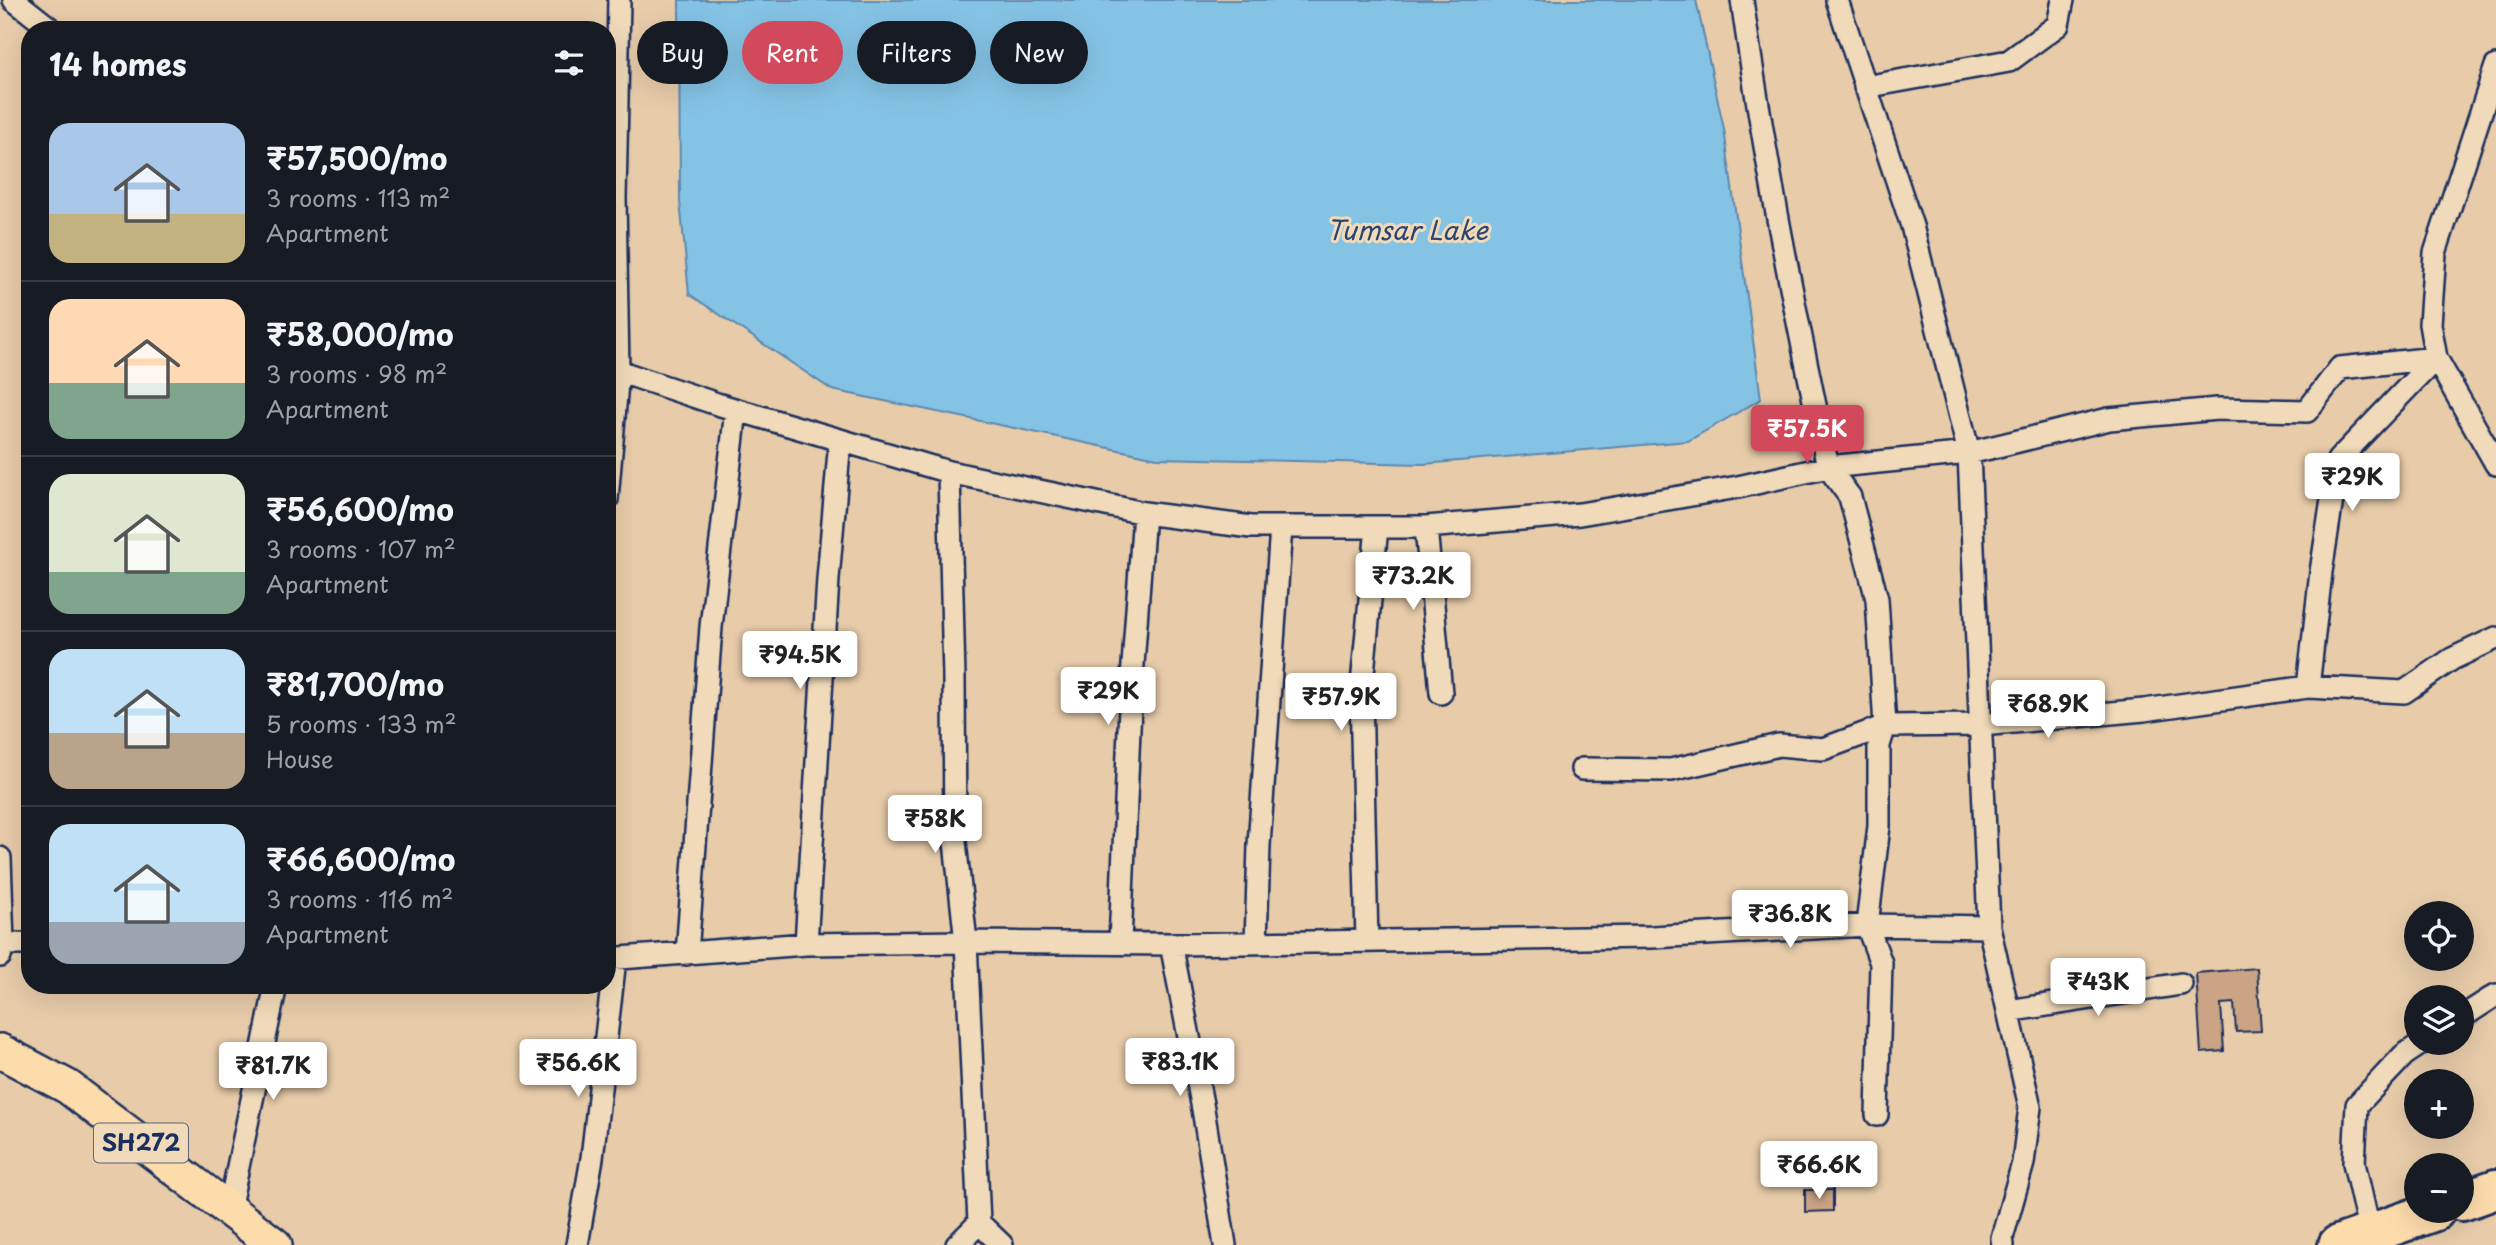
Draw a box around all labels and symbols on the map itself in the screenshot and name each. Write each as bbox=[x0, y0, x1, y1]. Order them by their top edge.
water label: Tumsar Lake bbox=[1326, 210, 1489, 249]
pin: ₹57.5K bbox=[1750, 406, 1864, 465]
pin: ₹29K bbox=[2311, 454, 2393, 513]
pin: ₹73.2K bbox=[1356, 552, 1470, 612]
pin: ₹94.5K bbox=[743, 632, 857, 691]
pin: ₹29K bbox=[1067, 668, 1149, 727]
pin: ₹57.9K bbox=[1284, 674, 1398, 733]
pin: ₹68.9K bbox=[1991, 680, 2105, 740]
pin: ₹58K bbox=[894, 796, 976, 855]
pin: ₹36.8K bbox=[1733, 890, 1847, 950]
pin: ₹43K bbox=[2057, 958, 2139, 1018]
pin: ₹83.1K bbox=[1123, 1038, 1237, 1098]
pin: ₹56.6K bbox=[521, 1040, 635, 1099]
pin: ₹81.7K bbox=[216, 1042, 330, 1102]
road number: SH272 bbox=[94, 1124, 188, 1162]
pin: ₹66.6K bbox=[1762, 1142, 1876, 1201]

